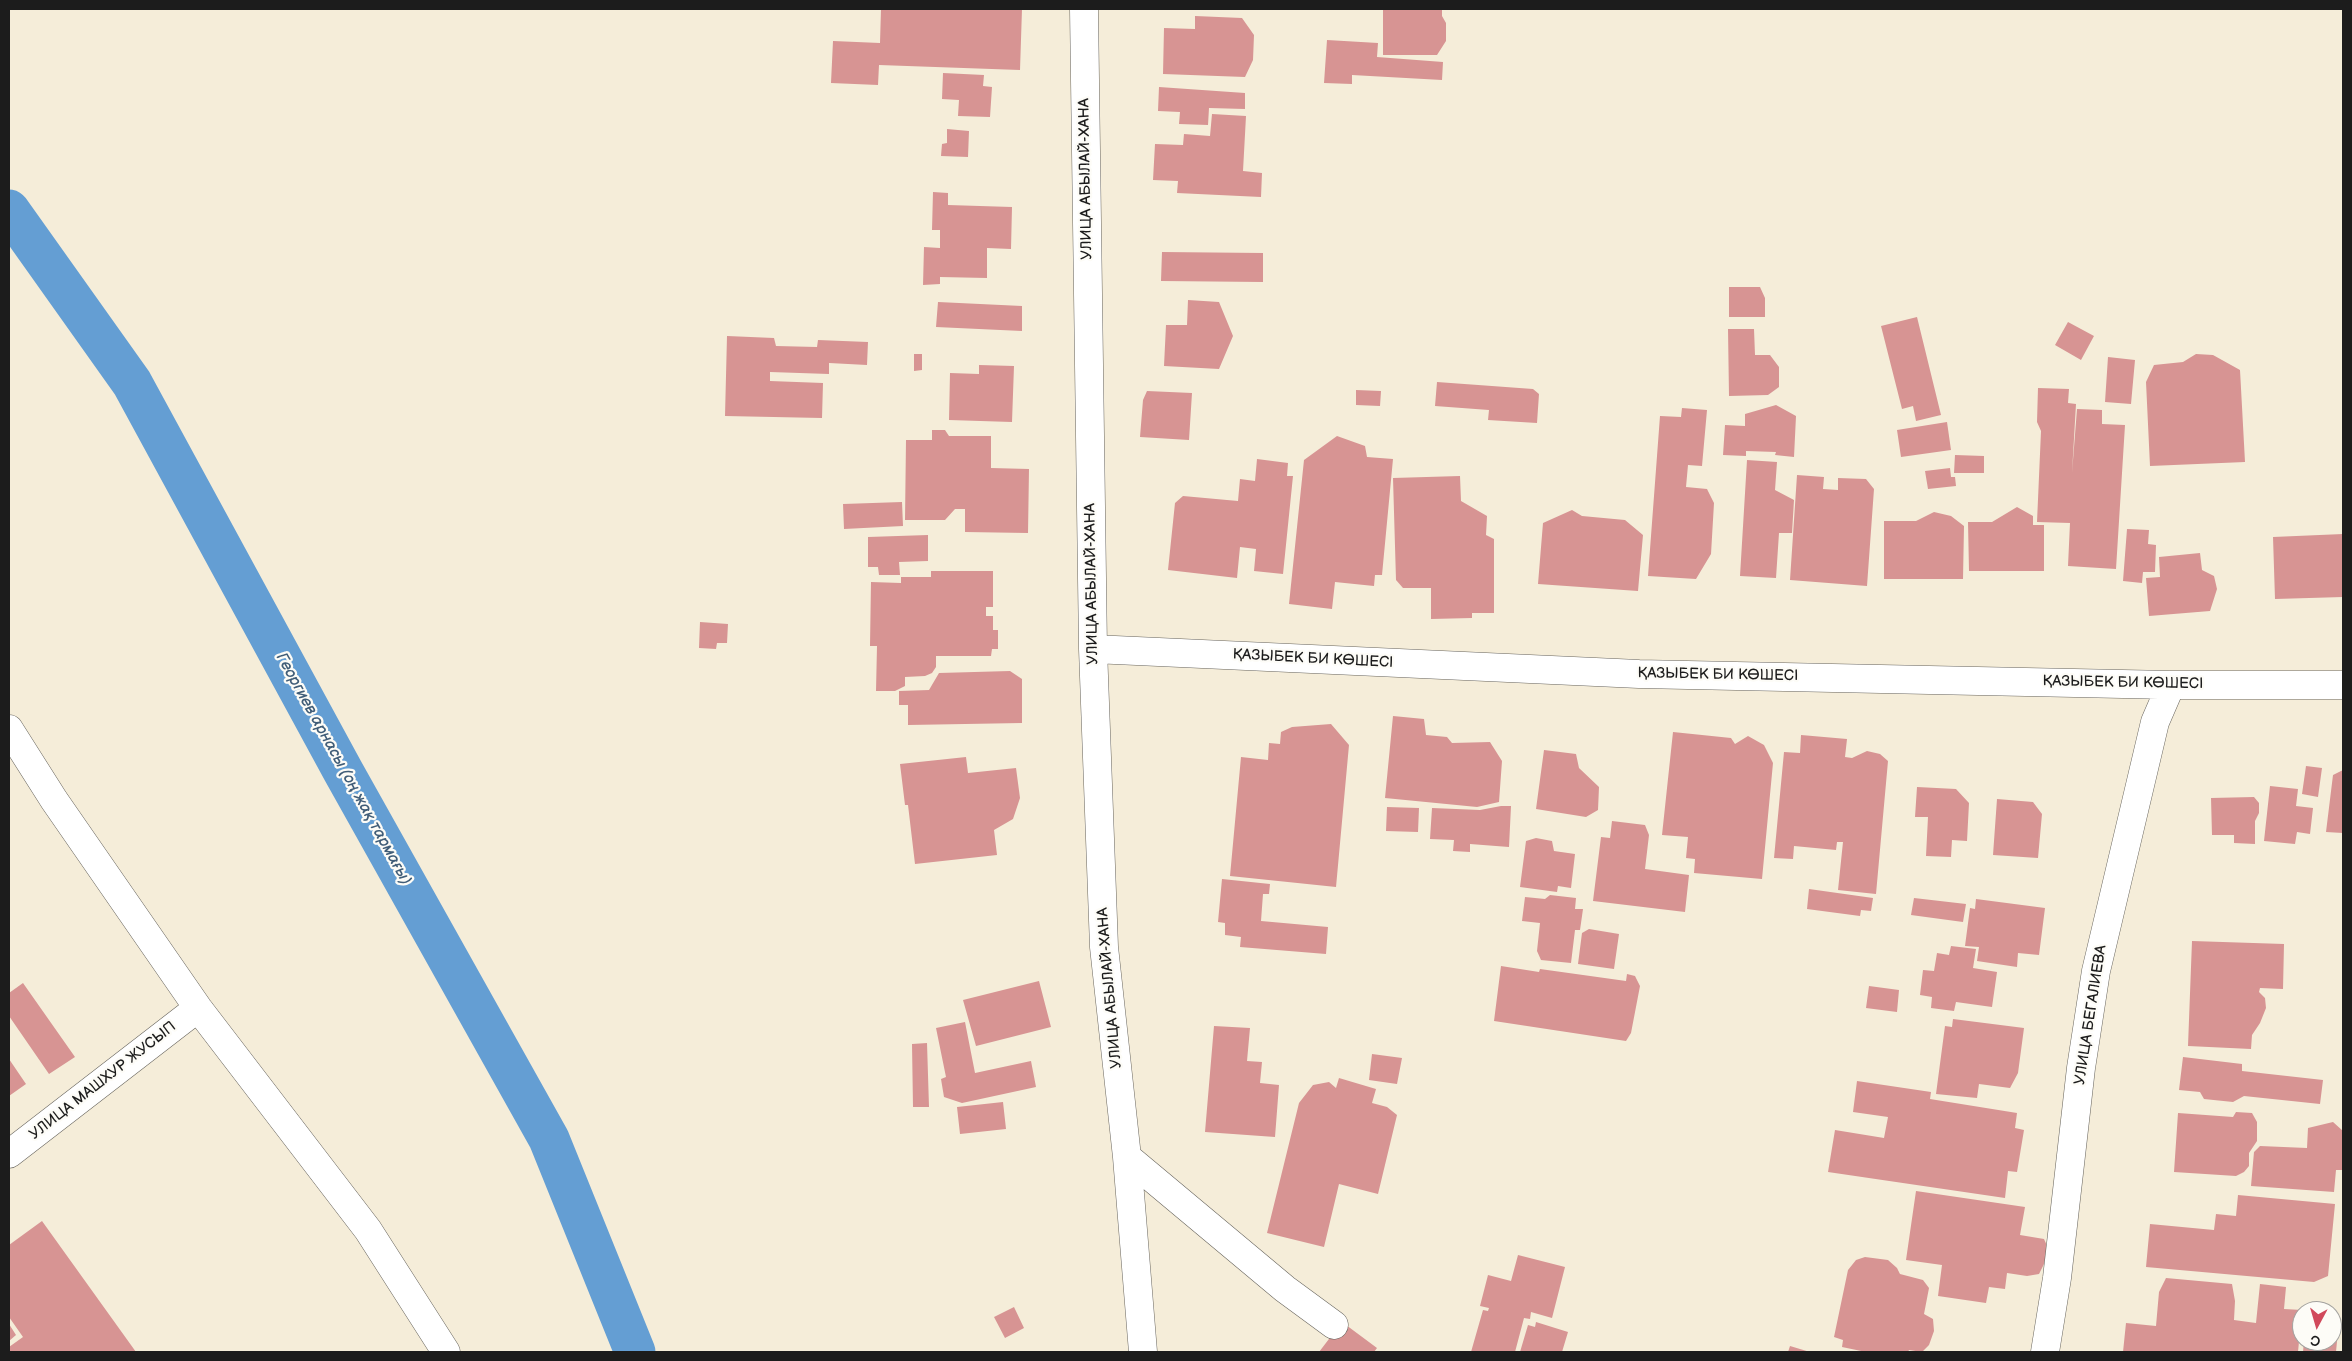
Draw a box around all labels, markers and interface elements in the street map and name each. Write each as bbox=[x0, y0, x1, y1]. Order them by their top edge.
street label: УЛИЦА АБЫЛАЙ-ХАНА bbox=[1076, 98, 1096, 260]
street label: УЛИЦА АБЫЛАЙ-ХАНА bbox=[1082, 503, 1102, 665]
street label: ҚАЗЫБЕК БИ КӨШЕСІ bbox=[1232, 646, 1394, 672]
water label: Георгиев арнасы (оң жақ тармағы) bbox=[271, 650, 415, 888]
street label: ҚАЗЫБЕК БИ КӨШЕСІ bbox=[1638, 665, 1798, 685]
street label: ҚАЗЫБЕК БИ КӨШЕСІ bbox=[2043, 673, 2203, 693]
street label: УЛИЦА АБЫЛАЙ-ХАНА bbox=[1094, 907, 1126, 1069]
street label: УЛИЦА БЕГАЛИЕВА bbox=[2071, 944, 2111, 1086]
street label: УЛИЦА МАШХУР ЖУСЫП bbox=[26, 1018, 180, 1144]
north arrow bbox=[2292, 1301, 2342, 1351]
text: С bbox=[2310, 1331, 2321, 1349]

